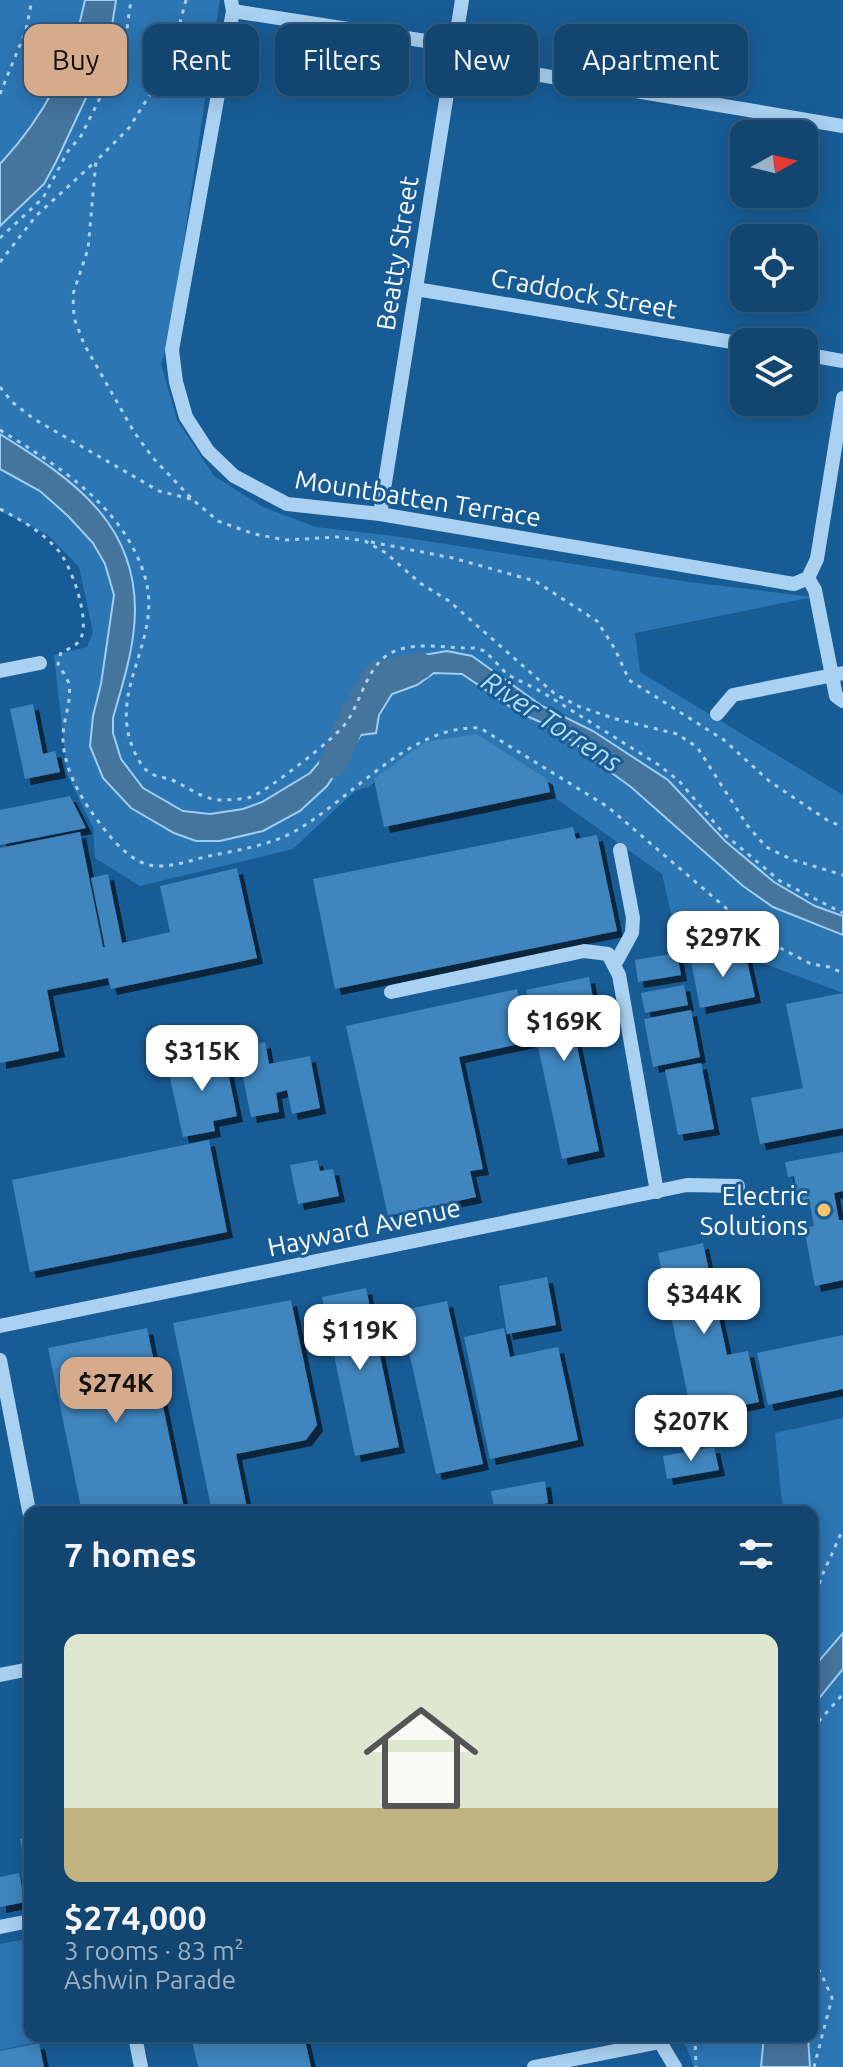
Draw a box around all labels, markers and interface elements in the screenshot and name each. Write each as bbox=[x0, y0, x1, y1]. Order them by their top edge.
chip: Buy bbox=[24, 24, 127, 96]
chip: Rent bbox=[143, 24, 259, 96]
chip: Filters bbox=[275, 24, 409, 96]
chip: New bbox=[425, 24, 538, 96]
chip: Apartment bbox=[554, 24, 748, 96]
north arrow bbox=[730, 120, 818, 208]
map controls bbox=[730, 120, 818, 416]
street label: Beatty Street bbox=[370, 174, 424, 332]
button: locate bbox=[730, 224, 818, 312]
street label: Craddock Street bbox=[489, 262, 679, 324]
button: layers bbox=[730, 328, 818, 416]
street label: Mountbatten Terrace bbox=[293, 464, 543, 532]
water label: River Torrens bbox=[476, 664, 628, 778]
pin: $297K bbox=[667, 911, 779, 979]
text: $297K bbox=[685, 922, 761, 951]
pin: $169K bbox=[508, 995, 620, 1063]
text: $169K bbox=[526, 1006, 602, 1035]
pin: $315K bbox=[146, 1025, 258, 1093]
text: $315K bbox=[164, 1036, 240, 1065]
place label: Electric Solutions bbox=[700, 1181, 808, 1240]
street label: Hayward Avenue bbox=[265, 1192, 463, 1262]
marker: Electric Solutions bbox=[815, 1201, 833, 1219]
pin: $344K bbox=[648, 1268, 760, 1336]
text: $344K bbox=[666, 1279, 742, 1308]
pin: $119K bbox=[304, 1304, 416, 1372]
text: $119K bbox=[322, 1315, 398, 1344]
pin: $274K bbox=[60, 1357, 172, 1425]
text: $274K bbox=[78, 1368, 154, 1397]
pin: $207K bbox=[635, 1395, 747, 1463]
text: $207K bbox=[653, 1406, 729, 1435]
icon: filters bbox=[734, 1532, 778, 1576]
text: 7 homes bbox=[64, 1535, 197, 1573]
icon: home bbox=[349, 1686, 493, 1830]
text: $274,000 bbox=[64, 1898, 207, 1936]
text: 3 rooms · 83 m² bbox=[64, 1936, 244, 1965]
text: Ashwin Parade bbox=[64, 1965, 236, 1994]

